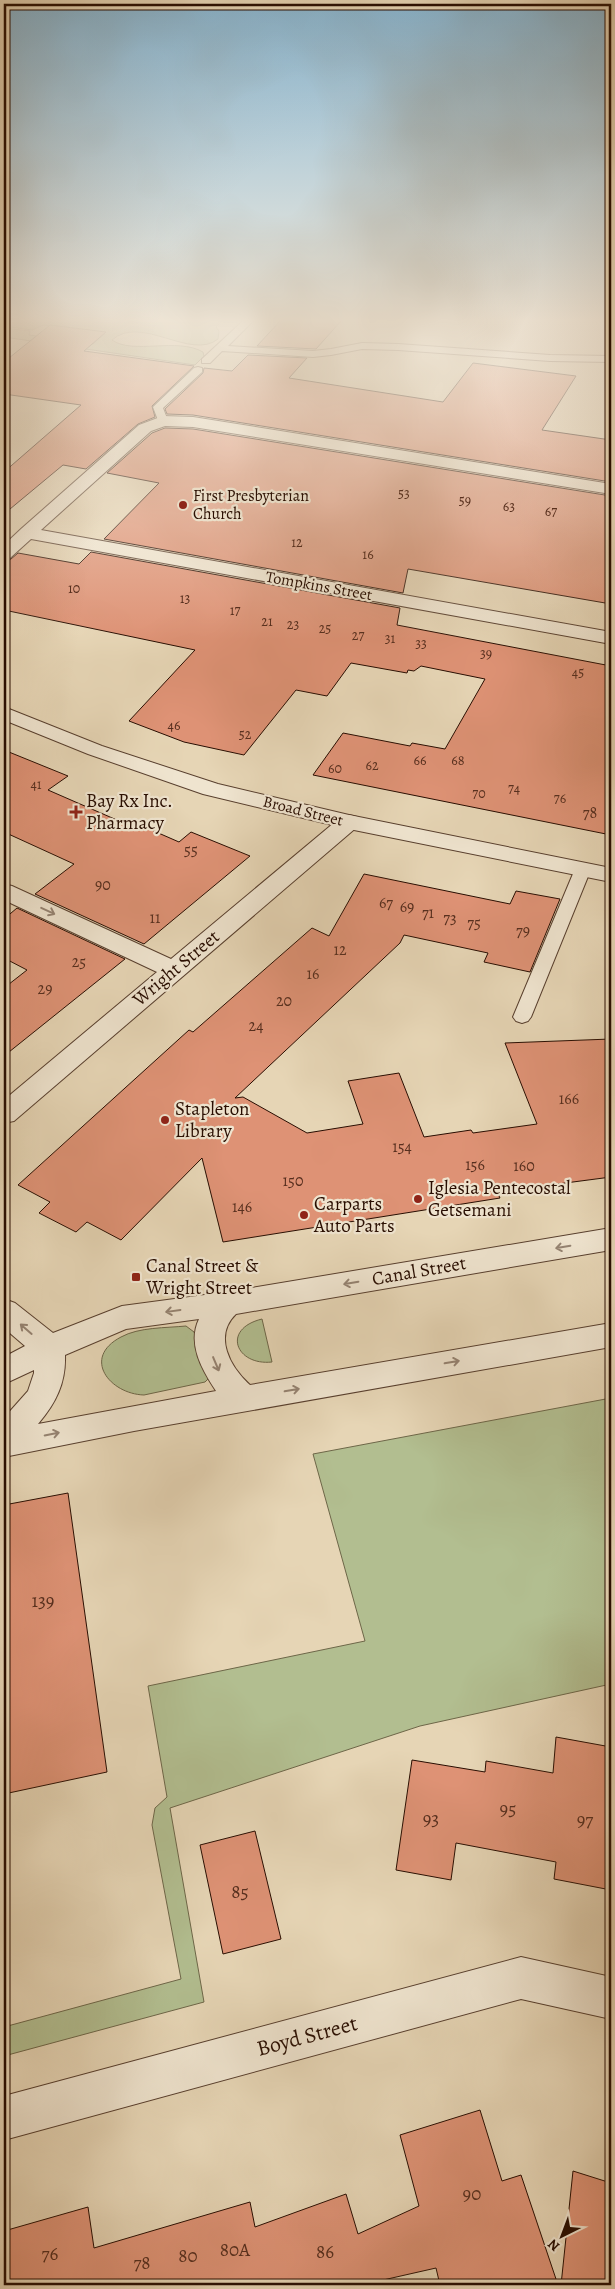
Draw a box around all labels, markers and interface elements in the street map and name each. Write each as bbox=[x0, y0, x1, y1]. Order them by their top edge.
house number: 53 bbox=[398, 484, 410, 503]
place label: First Presbyterian Church bbox=[193, 485, 309, 525]
house number: 59 bbox=[459, 491, 471, 510]
house number: 63 bbox=[503, 497, 515, 516]
marker: First Presbyterian Church bbox=[177, 499, 189, 511]
house number: 67 bbox=[545, 502, 557, 521]
house number: 12 bbox=[291, 533, 303, 552]
house number: 16 bbox=[362, 545, 374, 564]
street label: Tompkins Street bbox=[264, 566, 374, 606]
house number: 10 bbox=[68, 579, 80, 598]
house number: 13 bbox=[180, 589, 190, 608]
house number: 17 bbox=[230, 601, 240, 620]
house number: 21 bbox=[261, 612, 273, 631]
house number: 23 bbox=[287, 615, 299, 634]
house number: 25 bbox=[319, 619, 331, 638]
house number: 27 bbox=[352, 626, 364, 645]
house number: 31 bbox=[385, 629, 396, 648]
house number: 33 bbox=[415, 634, 427, 653]
house number: 39 bbox=[480, 644, 492, 663]
house number: 45 bbox=[572, 663, 584, 682]
house number: 46 bbox=[168, 716, 180, 735]
house number: 52 bbox=[239, 725, 252, 744]
house number: 66 bbox=[414, 751, 426, 770]
house number: 68 bbox=[451, 751, 465, 770]
house number: 62 bbox=[365, 756, 379, 775]
house number: 60 bbox=[328, 759, 342, 778]
house number: 41 bbox=[30, 775, 42, 794]
house number: 74 bbox=[508, 779, 520, 798]
house number: 70 bbox=[472, 784, 486, 803]
place label: Bay Rx Inc. Pharmacy bbox=[86, 788, 173, 836]
house number: 76 bbox=[554, 789, 566, 808]
street label: Broad Street bbox=[261, 790, 345, 832]
house number: 78 bbox=[583, 802, 597, 824]
marker: Bay Rx Inc. Pharmacy bbox=[70, 806, 82, 818]
house number: 55 bbox=[184, 839, 198, 861]
house number: 90 bbox=[95, 874, 111, 896]
house number: 67 bbox=[379, 892, 393, 914]
house number: 69 bbox=[400, 896, 414, 918]
house number: 71 bbox=[422, 902, 435, 924]
one-way arrow bbox=[40, 907, 55, 917]
house number: 11 bbox=[150, 907, 161, 929]
house number: 73 bbox=[443, 907, 457, 929]
house number: 75 bbox=[467, 912, 481, 934]
house number: 79 bbox=[516, 920, 530, 942]
street label: Wright Street bbox=[126, 924, 225, 1013]
house number: 12 bbox=[333, 939, 347, 961]
house number: 25 bbox=[72, 951, 86, 973]
house number: 16 bbox=[307, 963, 319, 985]
house number: 29 bbox=[38, 978, 52, 1000]
house number: 20 bbox=[276, 990, 292, 1012]
house number: 24 bbox=[249, 1015, 263, 1037]
house number: 166 bbox=[559, 1088, 579, 1110]
place label: Stapleton Library bbox=[175, 1096, 250, 1144]
marker: Stapleton Library bbox=[159, 1114, 171, 1126]
house number: 154 bbox=[392, 1136, 412, 1158]
house number: 156 bbox=[465, 1154, 485, 1176]
house number: 160 bbox=[513, 1155, 535, 1177]
house number: 150 bbox=[283, 1170, 303, 1192]
place label: Iglesia Pentecostal Getsemani bbox=[428, 1175, 571, 1223]
place label: Carparts Auto Parts bbox=[313, 1191, 395, 1239]
marker: Iglesia Pentecostal Getsemani bbox=[412, 1193, 424, 1205]
house number: 146 bbox=[232, 1196, 252, 1218]
marker: Carparts Auto Parts bbox=[298, 1209, 310, 1221]
one-way arrow bbox=[556, 1242, 572, 1252]
street label: Canal Street bbox=[370, 1250, 468, 1292]
place label: Canal Street & Wright Street bbox=[145, 1253, 259, 1301]
marker: Canal Street & Wright Street bbox=[130, 1271, 142, 1283]
one-way arrow bbox=[344, 1278, 360, 1288]
one-way arrow bbox=[166, 1306, 182, 1316]
one-way arrow bbox=[20, 1324, 33, 1335]
one-way arrow bbox=[212, 1356, 222, 1371]
one-way arrow bbox=[443, 1357, 459, 1367]
one-way arrow bbox=[283, 1385, 299, 1395]
one-way arrow bbox=[43, 1429, 59, 1438]
house number: 139 bbox=[31, 1588, 55, 1614]
house number: 95 bbox=[500, 1796, 516, 1822]
house number: 93 bbox=[423, 1806, 439, 1832]
house number: 97 bbox=[577, 1807, 593, 1833]
house number: 85 bbox=[231, 1879, 249, 1905]
street label: Boyd Street bbox=[253, 2008, 361, 2064]
house number: 90 bbox=[463, 2181, 481, 2207]
north arrow bbox=[538, 2212, 588, 2262]
text: N bbox=[543, 2235, 564, 2256]
house number: 80A bbox=[220, 2237, 251, 2263]
house number: 86 bbox=[316, 2239, 334, 2265]
house number: 76 bbox=[42, 2241, 59, 2267]
house number: 80 bbox=[178, 2243, 198, 2269]
house number: 78 bbox=[133, 2250, 151, 2276]

